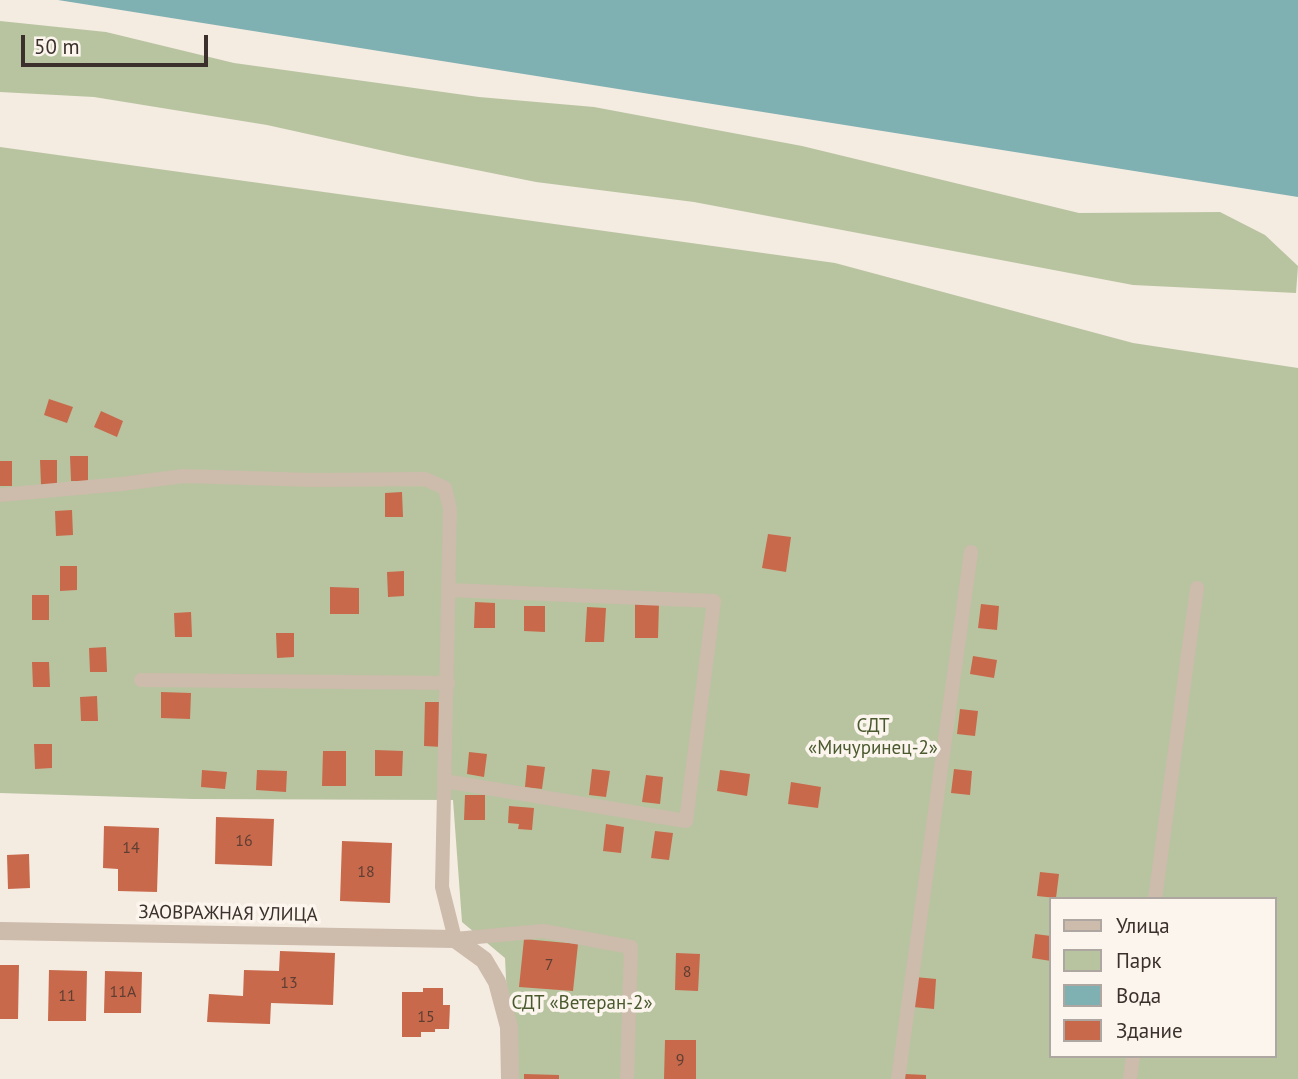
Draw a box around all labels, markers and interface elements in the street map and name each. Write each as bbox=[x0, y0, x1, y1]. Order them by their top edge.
scale bar bbox=[24, 21, 212, 65]
text: 50 m bbox=[34, 33, 80, 60]
park label: СДТ «Мичуринец-2» bbox=[808, 716, 938, 760]
house number: 16 bbox=[235, 831, 253, 851]
house number: 14 bbox=[122, 838, 140, 858]
house number: 18 bbox=[357, 862, 375, 882]
legend bbox=[1050, 897, 1277, 1058]
street label: ЗАОВРАЖНАЯ УЛИЦА bbox=[138, 901, 318, 927]
text: Улица bbox=[1116, 912, 1170, 939]
text: Парк bbox=[1116, 947, 1162, 974]
house number: 7 bbox=[545, 955, 553, 975]
house number: 8 bbox=[683, 962, 691, 982]
house number: 13 bbox=[280, 973, 298, 993]
house number: 11А bbox=[110, 982, 136, 1002]
text: Вода bbox=[1116, 982, 1161, 1009]
house number: 11 bbox=[58, 986, 76, 1006]
park label: СДТ «Ветеран-2» bbox=[512, 993, 652, 1015]
house number: 15 bbox=[417, 1007, 435, 1027]
text: Здание bbox=[1116, 1017, 1183, 1044]
house number: 9 bbox=[676, 1050, 684, 1070]

